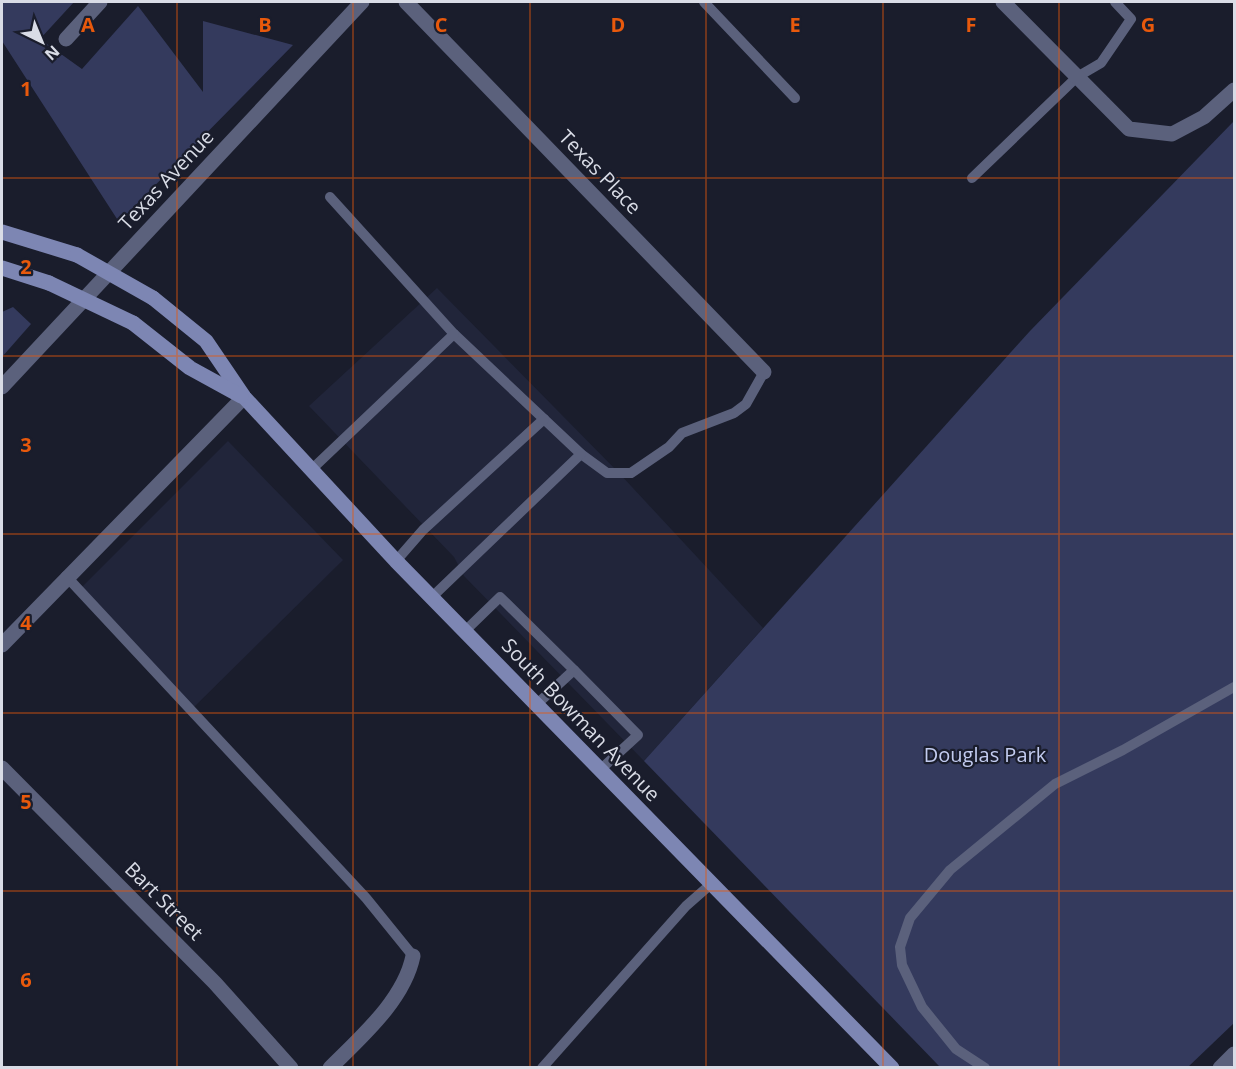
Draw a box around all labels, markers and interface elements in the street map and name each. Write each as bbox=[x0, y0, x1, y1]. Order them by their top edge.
text: A bbox=[81, 11, 95, 38]
text: B bbox=[258, 11, 272, 38]
text: C bbox=[435, 11, 448, 38]
text: D bbox=[611, 11, 625, 38]
text: E bbox=[789, 11, 801, 38]
text: F bbox=[966, 11, 976, 38]
text: G bbox=[1141, 11, 1155, 38]
north arrow bbox=[12, 12, 72, 72]
text: N bbox=[40, 40, 64, 65]
text: 1 bbox=[20, 75, 32, 102]
street label: Texas Avenue bbox=[112, 124, 219, 236]
street label: Texas Place bbox=[553, 124, 647, 220]
text: 2 bbox=[20, 253, 32, 280]
text: 3 bbox=[20, 431, 32, 458]
text: 4 bbox=[20, 609, 32, 636]
street label: South Bowman Avenue bbox=[496, 632, 666, 807]
park label: Douglas Park bbox=[924, 741, 1047, 768]
text: 5 bbox=[20, 788, 32, 815]
street label: Bart Street bbox=[119, 856, 209, 946]
text: 6 bbox=[20, 966, 32, 993]

